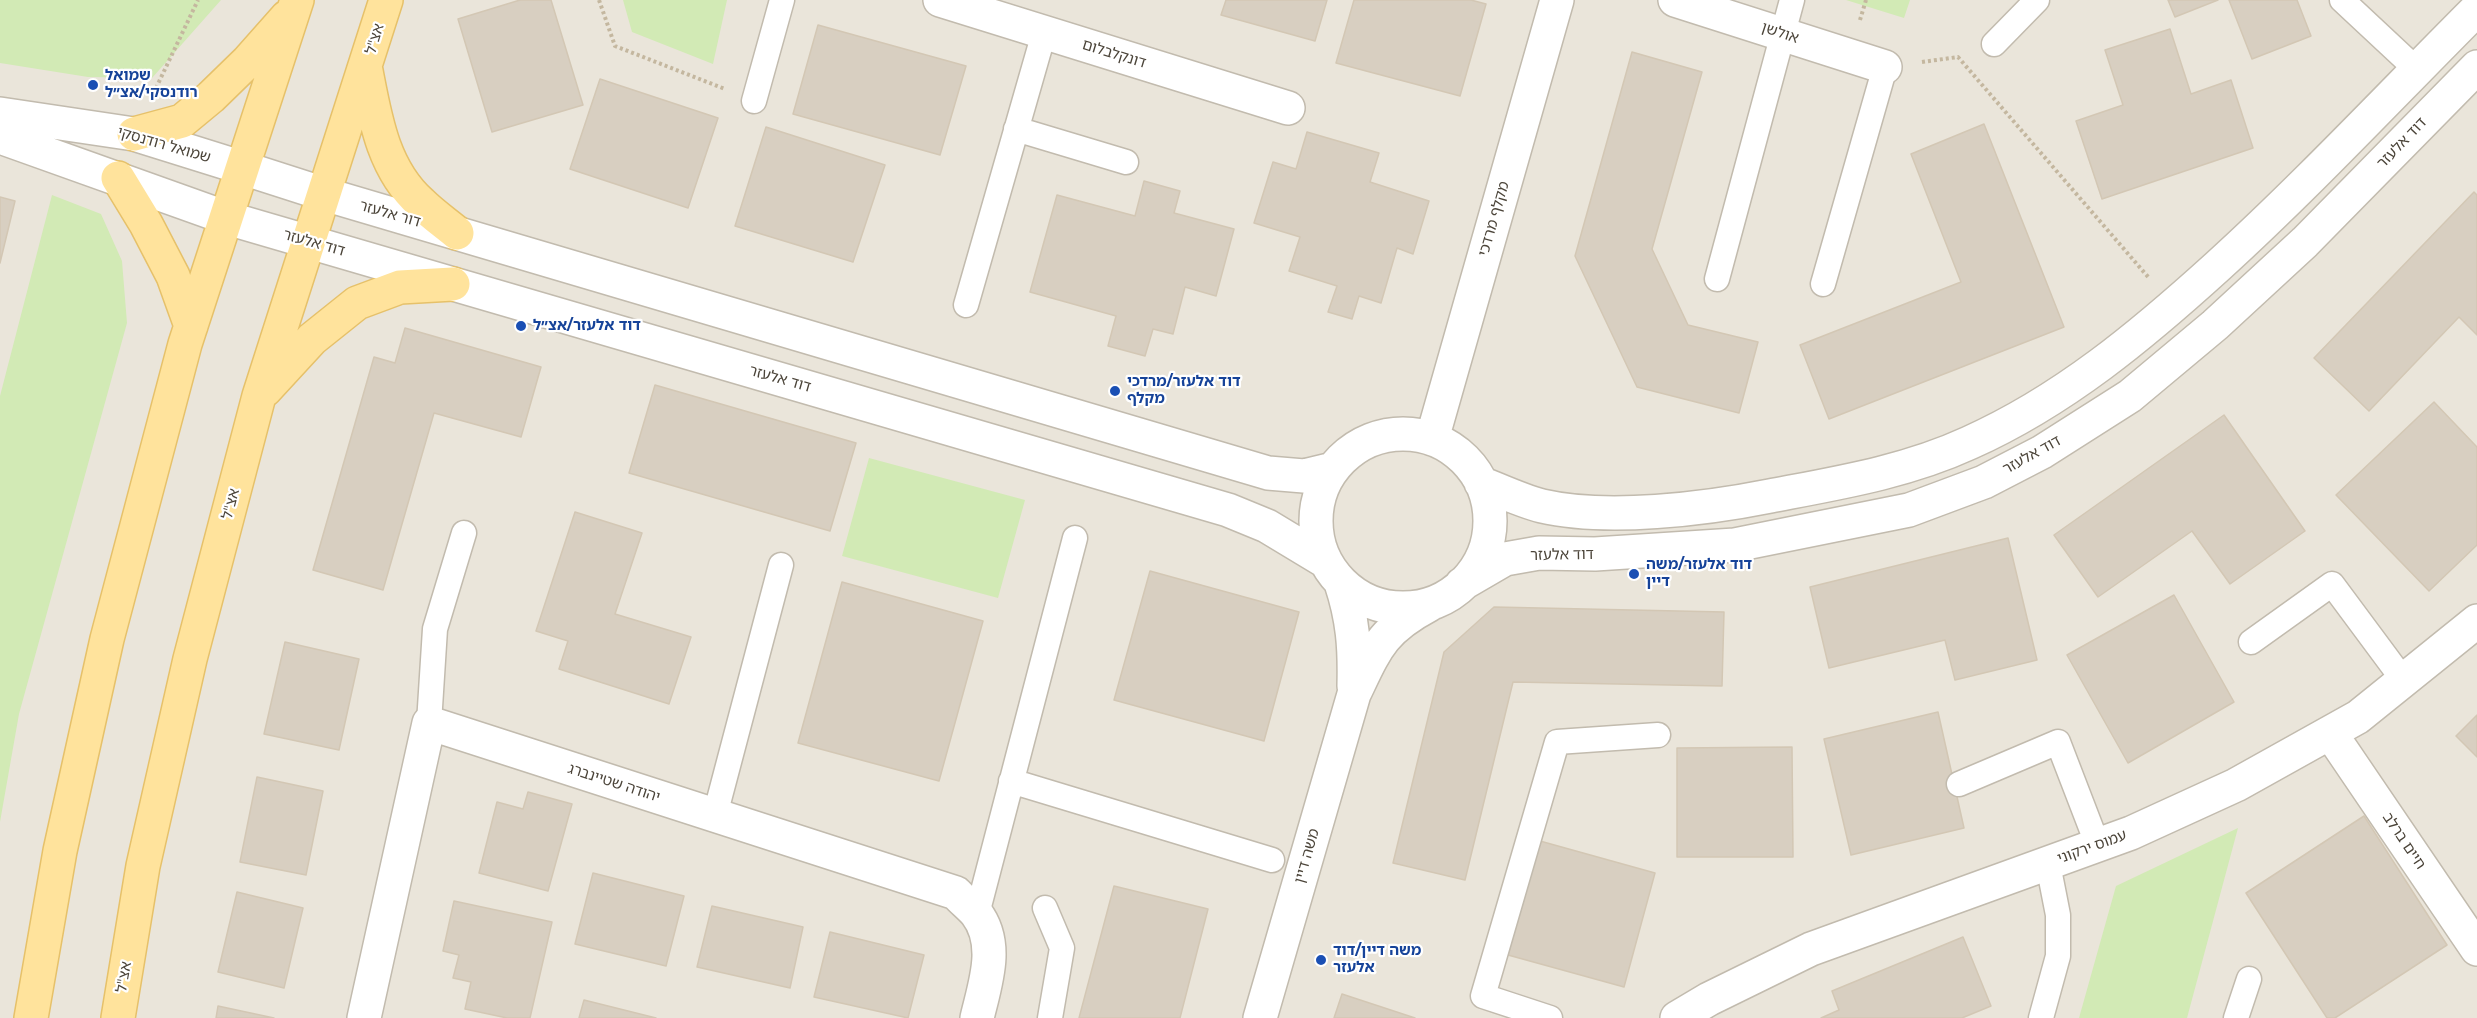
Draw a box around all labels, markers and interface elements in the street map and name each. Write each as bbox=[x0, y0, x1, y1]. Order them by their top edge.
street label: אולשן bbox=[1759, 19, 1801, 47]
street label: אצ"ל bbox=[362, 21, 388, 57]
street label: דונקלבלום bbox=[1080, 36, 1148, 72]
place label: שמואל רודנסקי/אצ״ל bbox=[105, 67, 198, 102]
marker: שמואל רודנסקי/אצ״ל bbox=[86, 78, 100, 92]
street label: דוד אלעזר bbox=[2373, 114, 2431, 172]
street label: שמואל רודנסקי bbox=[115, 123, 213, 167]
street label: מקלף מרדכי bbox=[1475, 179, 1513, 259]
street label: דור אלעזר bbox=[357, 197, 423, 231]
street label: דוד אלעזר bbox=[281, 226, 347, 260]
place label: דוד אלעזר/אצ״ל bbox=[533, 317, 641, 335]
marker: דוד אלעזר/אצ״ל bbox=[514, 319, 528, 333]
street label: דוד אלעזר bbox=[747, 362, 813, 396]
place label: דוד אלעזר/מרדכי מקלף bbox=[1127, 373, 1241, 408]
marker: דוד אלעזר/מרדכי מקלף bbox=[1108, 384, 1122, 398]
street label: דוד אלעזר bbox=[2000, 432, 2064, 478]
street label: אצ"ל bbox=[218, 487, 244, 521]
street label: דוד אלעזר bbox=[1530, 545, 1594, 565]
place label: דוד אלעזר/משה דיין bbox=[1646, 556, 1752, 591]
marker: דוד אלעזר/משה דיין bbox=[1627, 567, 1641, 581]
street label: יהודה שטיינברג bbox=[566, 760, 662, 806]
street label: חיים ברלב bbox=[2379, 809, 2429, 873]
street label: עמוס ירקוני bbox=[2055, 826, 2129, 868]
street label: משה דיין bbox=[1291, 827, 1323, 885]
place label: משה דיין/דוד אלעזר bbox=[1333, 942, 1421, 977]
marker: משה דיין/דוד אלעזר bbox=[1314, 953, 1328, 967]
street label: אצ"ל bbox=[112, 960, 136, 994]

